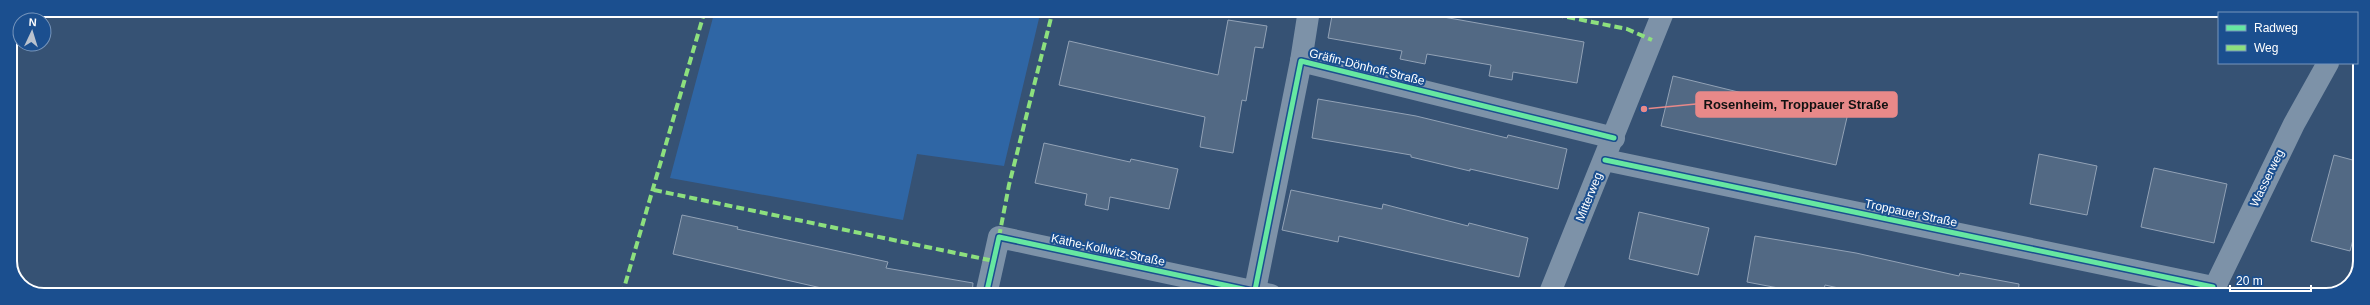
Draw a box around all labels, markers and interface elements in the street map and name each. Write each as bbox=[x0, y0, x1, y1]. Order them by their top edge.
north arrow bbox=[12, 12, 52, 52]
legend bbox=[2218, 12, 2358, 64]
text: N bbox=[28, 16, 37, 28]
text: Radweg bbox=[2254, 21, 2298, 35]
text: Weg bbox=[2254, 41, 2278, 55]
street label: Gräfin-Dönhoff-Straße bbox=[1308, 46, 1426, 88]
callout: Rosenheim, Troppauer Straße bbox=[1696, 92, 1897, 117]
text: Rosenheim, Troppauer Straße bbox=[1704, 97, 1888, 112]
street label: Wasserweg bbox=[2247, 147, 2287, 209]
street label: Mitterweg bbox=[1573, 170, 1605, 224]
street label: Troppauer Straße bbox=[1863, 196, 1959, 230]
street label: Käthe-Kollwitz-Straße bbox=[1050, 231, 1167, 269]
scale bar bbox=[2230, 267, 2311, 293]
text: 20 m bbox=[2236, 274, 2263, 288]

